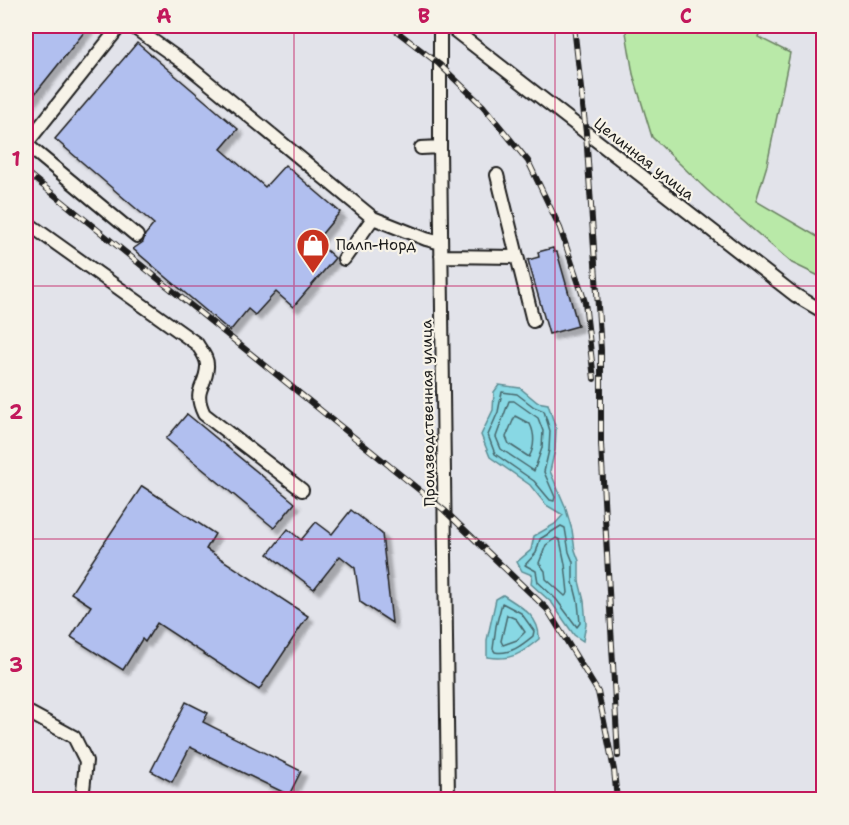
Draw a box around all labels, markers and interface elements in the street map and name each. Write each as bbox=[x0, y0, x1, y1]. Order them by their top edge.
text: A bbox=[156, 3, 172, 29]
text: B bbox=[418, 3, 430, 29]
text: C bbox=[680, 3, 692, 29]
street label: Целинная улица bbox=[590, 113, 699, 205]
text: 1 bbox=[11, 146, 21, 172]
shop icon: Палп-Норд bbox=[295, 227, 331, 274]
place label: Палп-Норд bbox=[336, 235, 416, 255]
street label: Производственная улица bbox=[416, 319, 440, 507]
text: 2 bbox=[9, 399, 23, 425]
text: 3 bbox=[9, 652, 23, 678]

